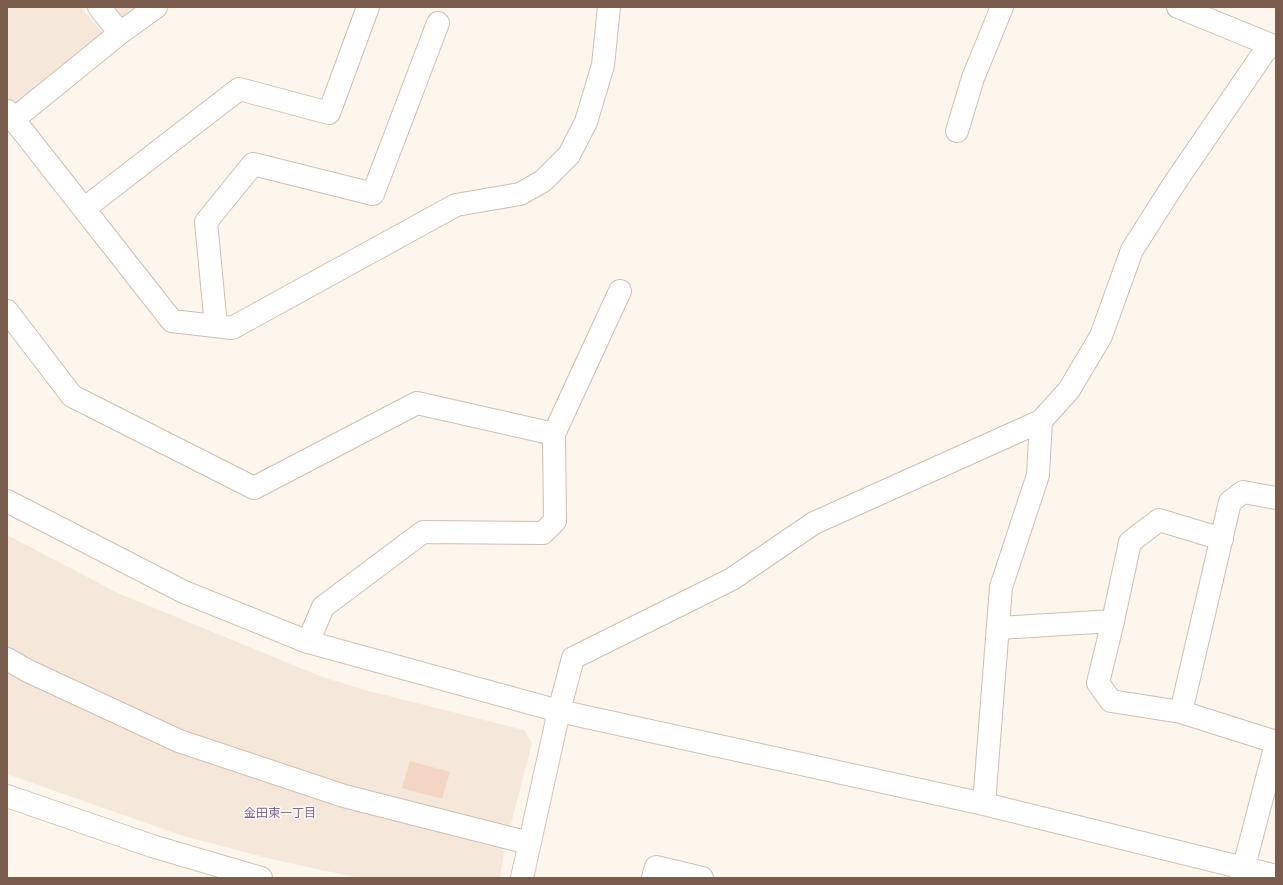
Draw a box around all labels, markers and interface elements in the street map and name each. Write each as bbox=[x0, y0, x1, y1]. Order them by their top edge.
district label: 金田東一丁目 bbox=[244, 807, 316, 821]

